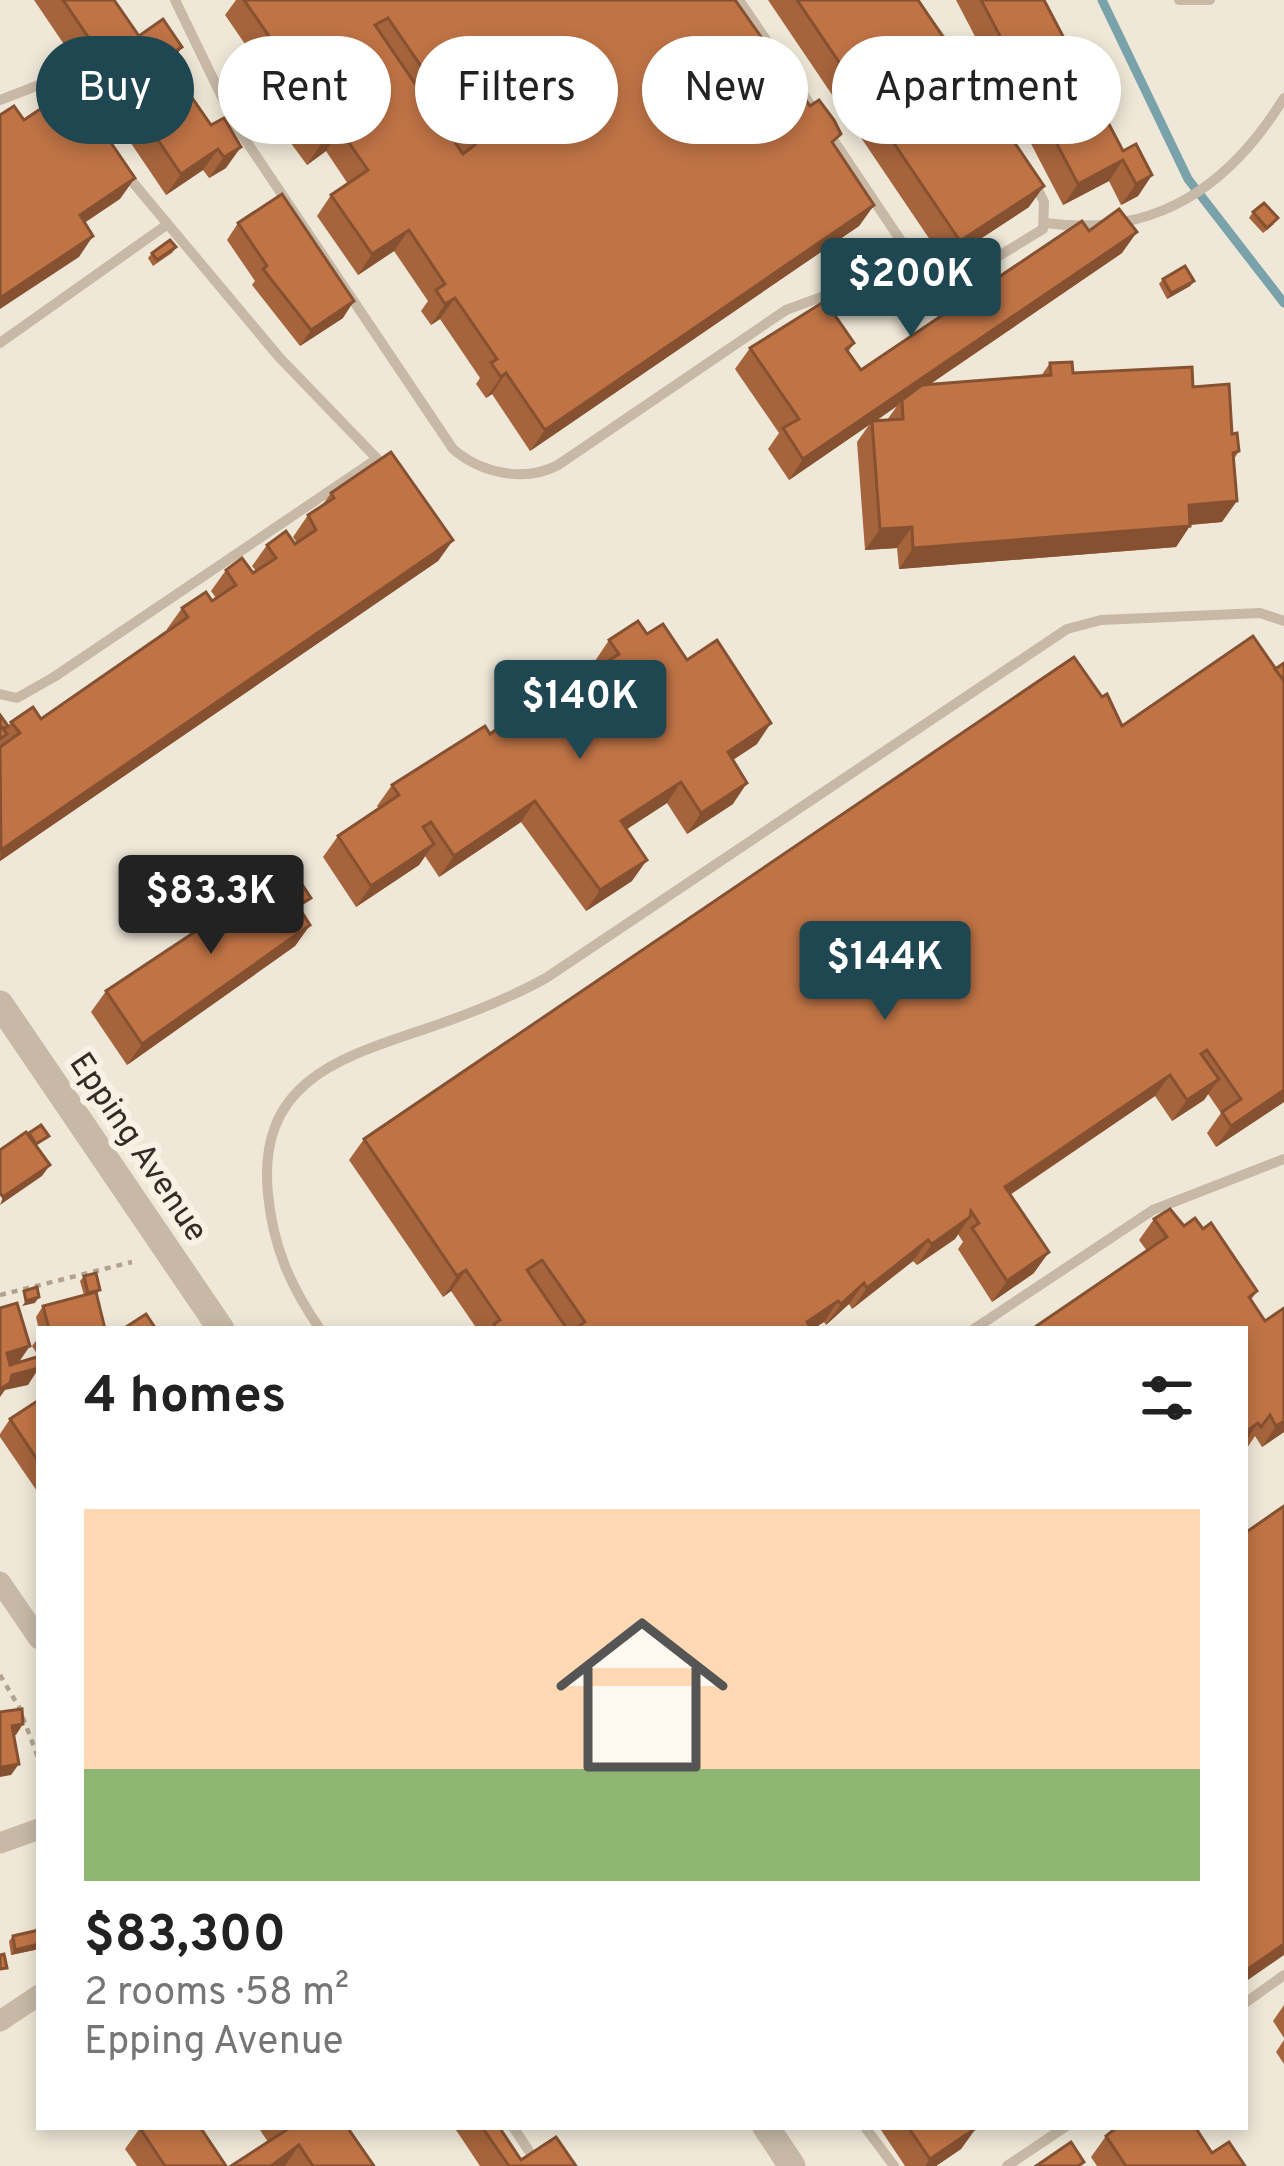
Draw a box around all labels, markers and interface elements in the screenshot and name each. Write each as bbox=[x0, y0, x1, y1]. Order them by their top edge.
chip: Buy bbox=[36, 36, 194, 144]
chip: Rent bbox=[218, 36, 391, 144]
chip: Filters bbox=[415, 36, 618, 144]
chip: New bbox=[642, 36, 808, 144]
chip: Apartment bbox=[832, 36, 1121, 144]
pin: $200K bbox=[827, 238, 995, 340]
text: $200K bbox=[848, 252, 974, 301]
pin: $140K bbox=[496, 660, 664, 762]
text: $140K bbox=[521, 674, 639, 723]
pin: $83.3K bbox=[113, 855, 309, 957]
text: $83.3K bbox=[146, 869, 276, 918]
pin: $144K bbox=[801, 921, 969, 1023]
text: $144K bbox=[827, 935, 943, 984]
street label: Epping Avenue bbox=[58, 1045, 215, 1251]
icon: filters bbox=[1134, 1365, 1200, 1431]
text: 4 homes bbox=[84, 1366, 286, 1431]
icon: home bbox=[534, 1587, 750, 1803]
text: $83,300 bbox=[84, 1905, 286, 1970]
text: 2 rooms · 58 m² bbox=[84, 1970, 349, 2019]
text: Epping Avenue bbox=[84, 2019, 343, 2068]

